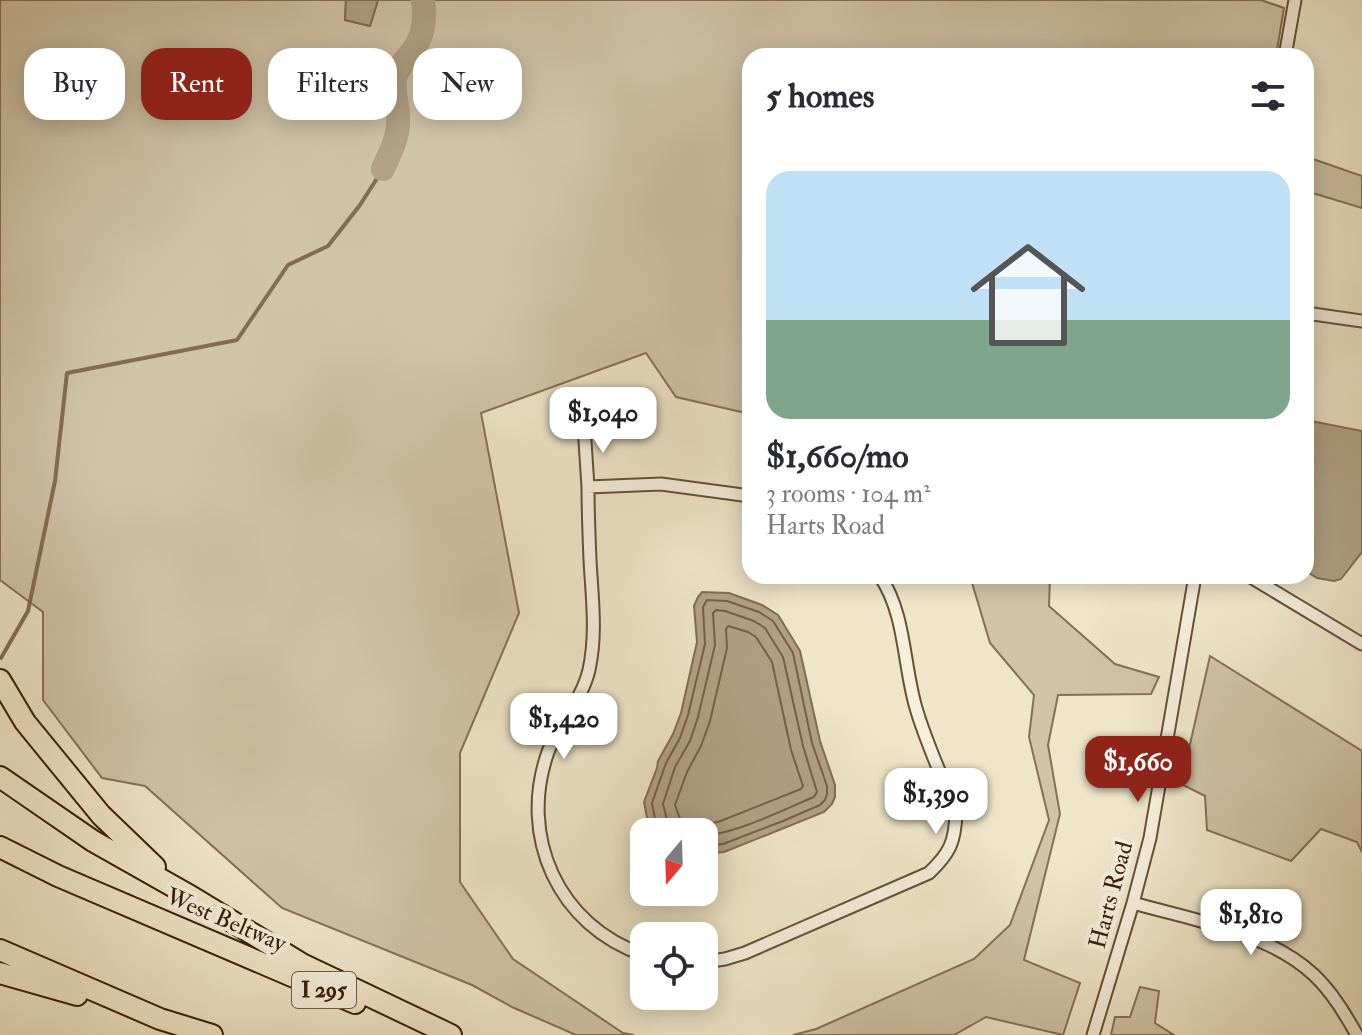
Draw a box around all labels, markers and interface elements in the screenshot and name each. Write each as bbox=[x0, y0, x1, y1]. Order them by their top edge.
chip: Buy bbox=[24, 48, 125, 120]
chip: Rent bbox=[141, 48, 252, 120]
chip: Filters bbox=[268, 48, 397, 120]
chip: New bbox=[413, 48, 522, 120]
icon: filters bbox=[1246, 74, 1290, 118]
text: 5 homes bbox=[766, 75, 874, 118]
icon: home bbox=[956, 223, 1100, 367]
pin: $1,040 bbox=[538, 387, 668, 455]
text: $1,040 bbox=[568, 397, 638, 429]
text: $1,660/mo bbox=[766, 435, 909, 478]
text: 3 rooms · 104 m² bbox=[766, 478, 931, 510]
text: Harts Road bbox=[766, 510, 885, 542]
pin: $1,420 bbox=[499, 693, 629, 761]
text: $1,420 bbox=[528, 703, 600, 735]
pin: $1,660 bbox=[1073, 736, 1203, 804]
text: $1,660 bbox=[1103, 746, 1173, 778]
pin: $1,390 bbox=[871, 768, 1001, 836]
text: $1,390 bbox=[903, 778, 969, 810]
north arrow bbox=[630, 818, 718, 906]
map controls bbox=[630, 818, 718, 1010]
street label: Harts Road bbox=[1082, 838, 1140, 952]
street label: West Beltway bbox=[160, 880, 291, 959]
pin: $1,810 bbox=[1186, 889, 1316, 957]
text: $1,810 bbox=[1219, 899, 1283, 931]
button: locate bbox=[630, 922, 718, 1010]
road number: I 295 bbox=[292, 972, 356, 1008]

